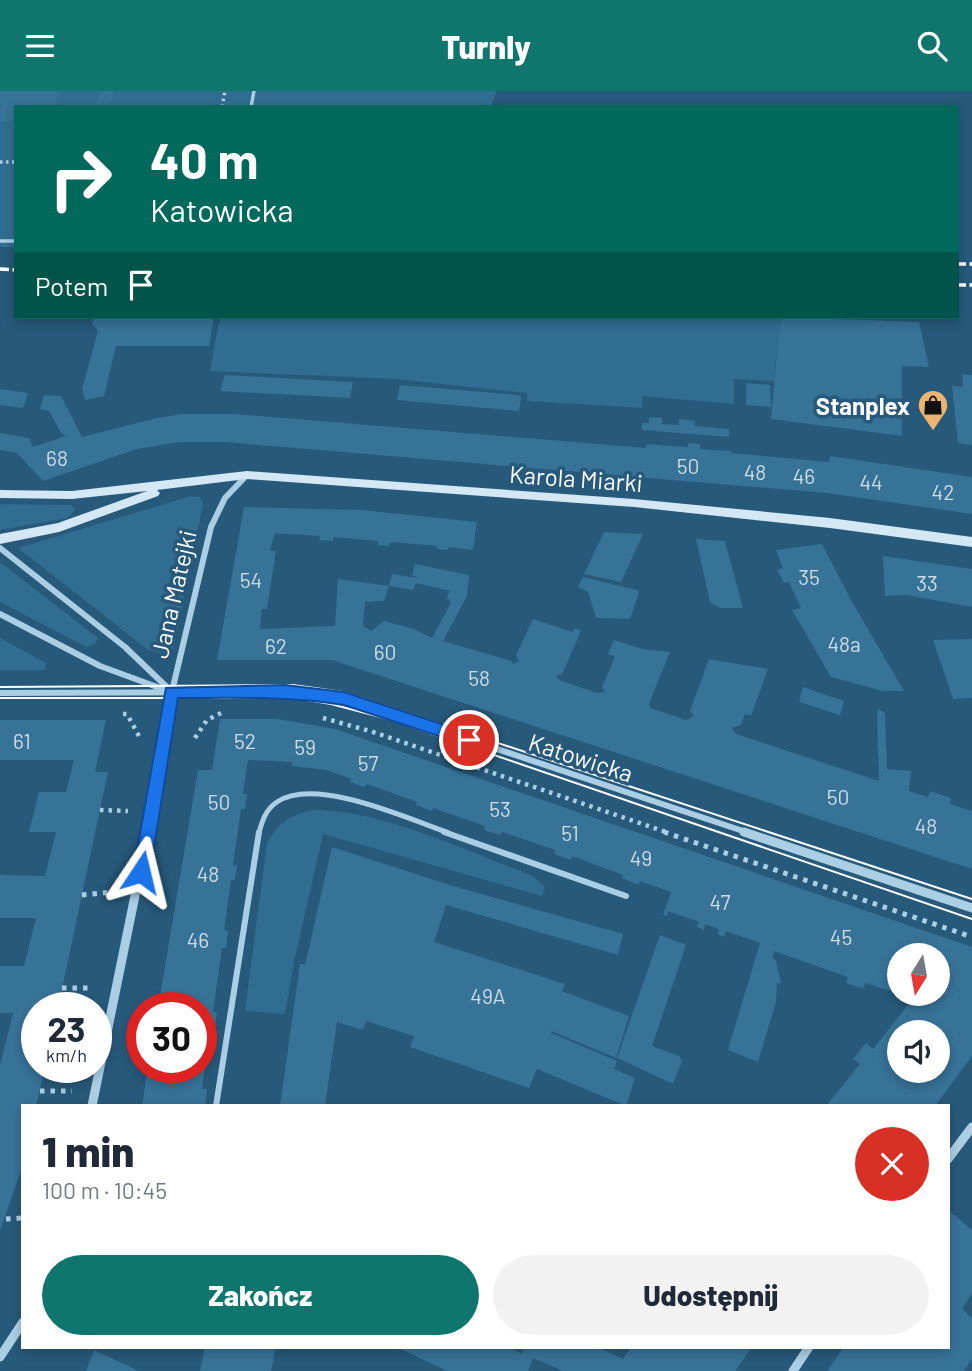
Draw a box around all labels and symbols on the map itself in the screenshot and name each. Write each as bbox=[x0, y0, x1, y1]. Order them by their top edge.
shop icon: Stanplex bbox=[916, 388, 950, 432]
place label: Stanplex bbox=[816, 391, 910, 420]
house number: 68 bbox=[46, 445, 68, 470]
house number: 50 bbox=[677, 453, 699, 478]
street label: Karola Miarki bbox=[508, 459, 644, 497]
house number: 48 bbox=[744, 459, 766, 484]
house number: 46 bbox=[793, 463, 815, 488]
house number: 44 bbox=[859, 469, 883, 494]
house number: 42 bbox=[932, 479, 954, 504]
street label: Jana Matejki bbox=[144, 527, 202, 661]
house number: 35 bbox=[798, 564, 820, 589]
house number: 54 bbox=[240, 567, 262, 592]
house number: 33 bbox=[916, 570, 938, 595]
house number: 48a bbox=[827, 631, 861, 656]
house number: 62 bbox=[265, 633, 287, 658]
house number: 60 bbox=[374, 639, 396, 664]
house number: 58 bbox=[468, 665, 490, 690]
pin bbox=[439, 710, 499, 770]
street label: Katowicka bbox=[525, 727, 637, 787]
house number: 61 bbox=[13, 728, 31, 753]
house number: 52 bbox=[234, 728, 256, 753]
house number: 59 bbox=[294, 734, 316, 759]
house number: 57 bbox=[358, 750, 378, 775]
house number: 50 bbox=[827, 784, 849, 809]
house number: 50 bbox=[208, 789, 230, 814]
house number: 53 bbox=[489, 796, 511, 821]
house number: 48 bbox=[915, 813, 937, 838]
house number: 51 bbox=[561, 820, 579, 845]
position arrow bbox=[104, 835, 178, 909]
house number: 49 bbox=[630, 845, 652, 870]
house number: 48 bbox=[197, 861, 219, 886]
house number: 47 bbox=[710, 889, 731, 914]
house number: 45 bbox=[830, 924, 852, 949]
house number: 46 bbox=[187, 927, 209, 952]
north arrow bbox=[887, 943, 950, 1006]
house number: 49A bbox=[470, 983, 506, 1008]
speed limit sign: 30 bbox=[126, 992, 217, 1083]

